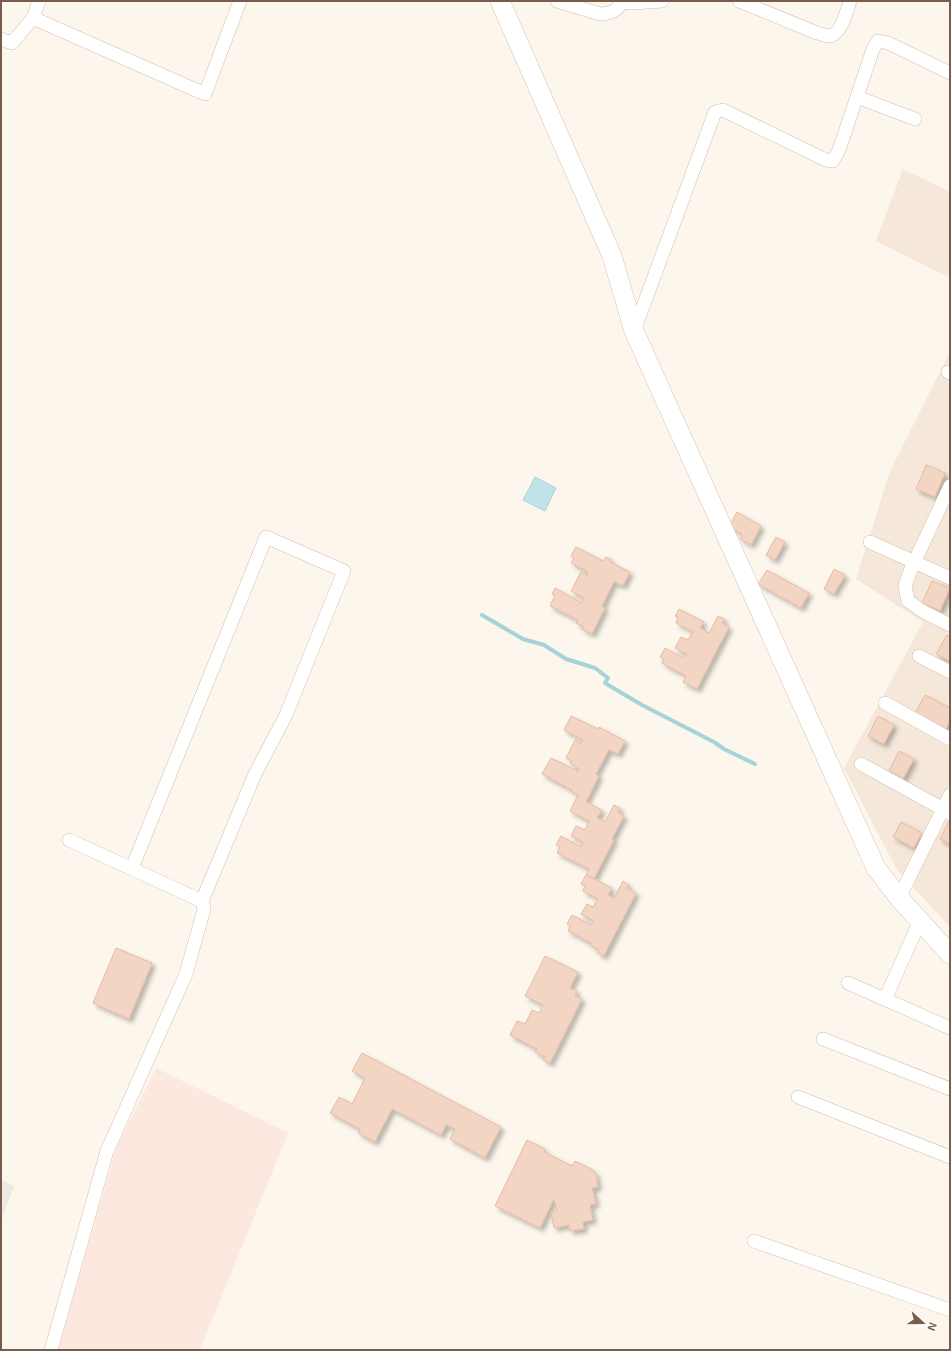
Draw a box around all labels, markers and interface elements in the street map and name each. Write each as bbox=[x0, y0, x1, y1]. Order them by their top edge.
north arrow bbox=[903, 1303, 943, 1343]
text: N bbox=[925, 1321, 939, 1332]

